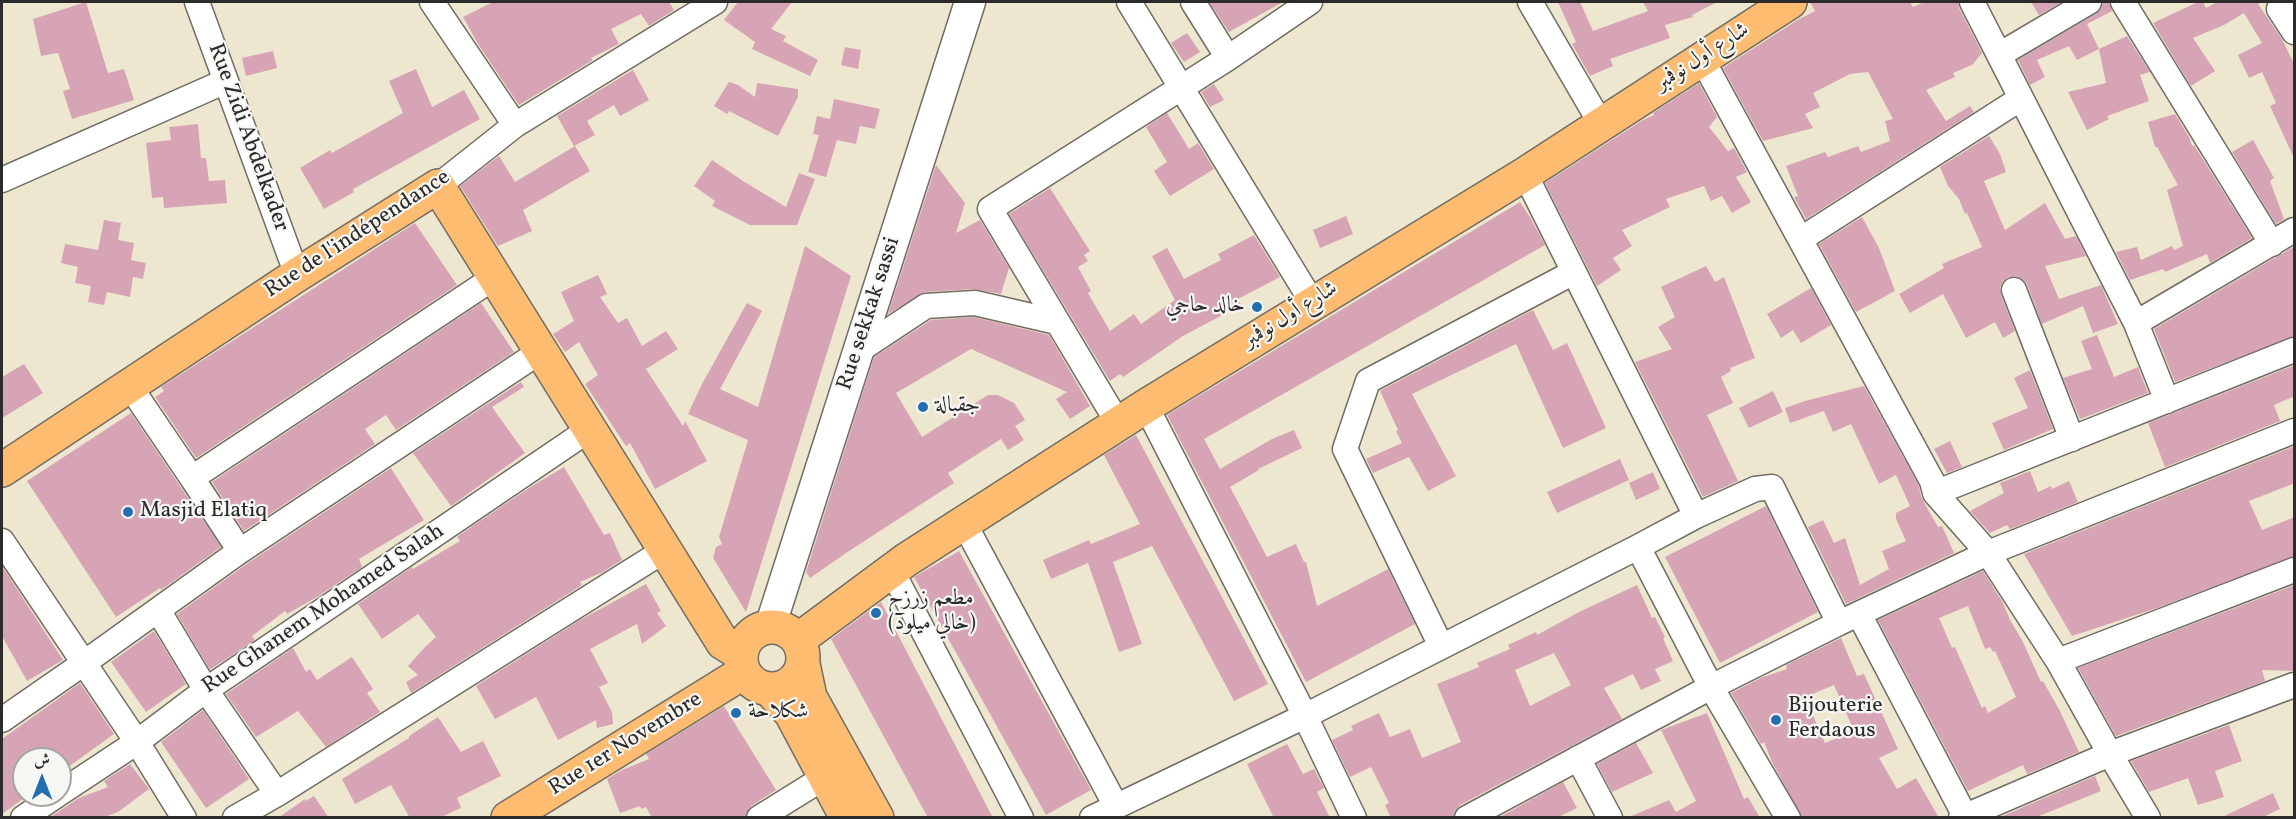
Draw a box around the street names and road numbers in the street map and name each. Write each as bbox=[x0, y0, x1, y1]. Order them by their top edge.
street label: شارع أول نوفمبر bbox=[1651, 18, 1755, 98]
street label: Rue Zidi Abdelkader bbox=[201, 40, 293, 236]
street label: Rue de l'indépendance bbox=[260, 165, 456, 305]
street label: Rue sekkak sassi bbox=[833, 234, 907, 394]
street label: شارع أول نوفمبر bbox=[1239, 277, 1343, 355]
street label: Rue Ghanem Mohamed Salah bbox=[198, 519, 450, 701]
street label: Rue 1er Novembre bbox=[545, 687, 707, 803]

